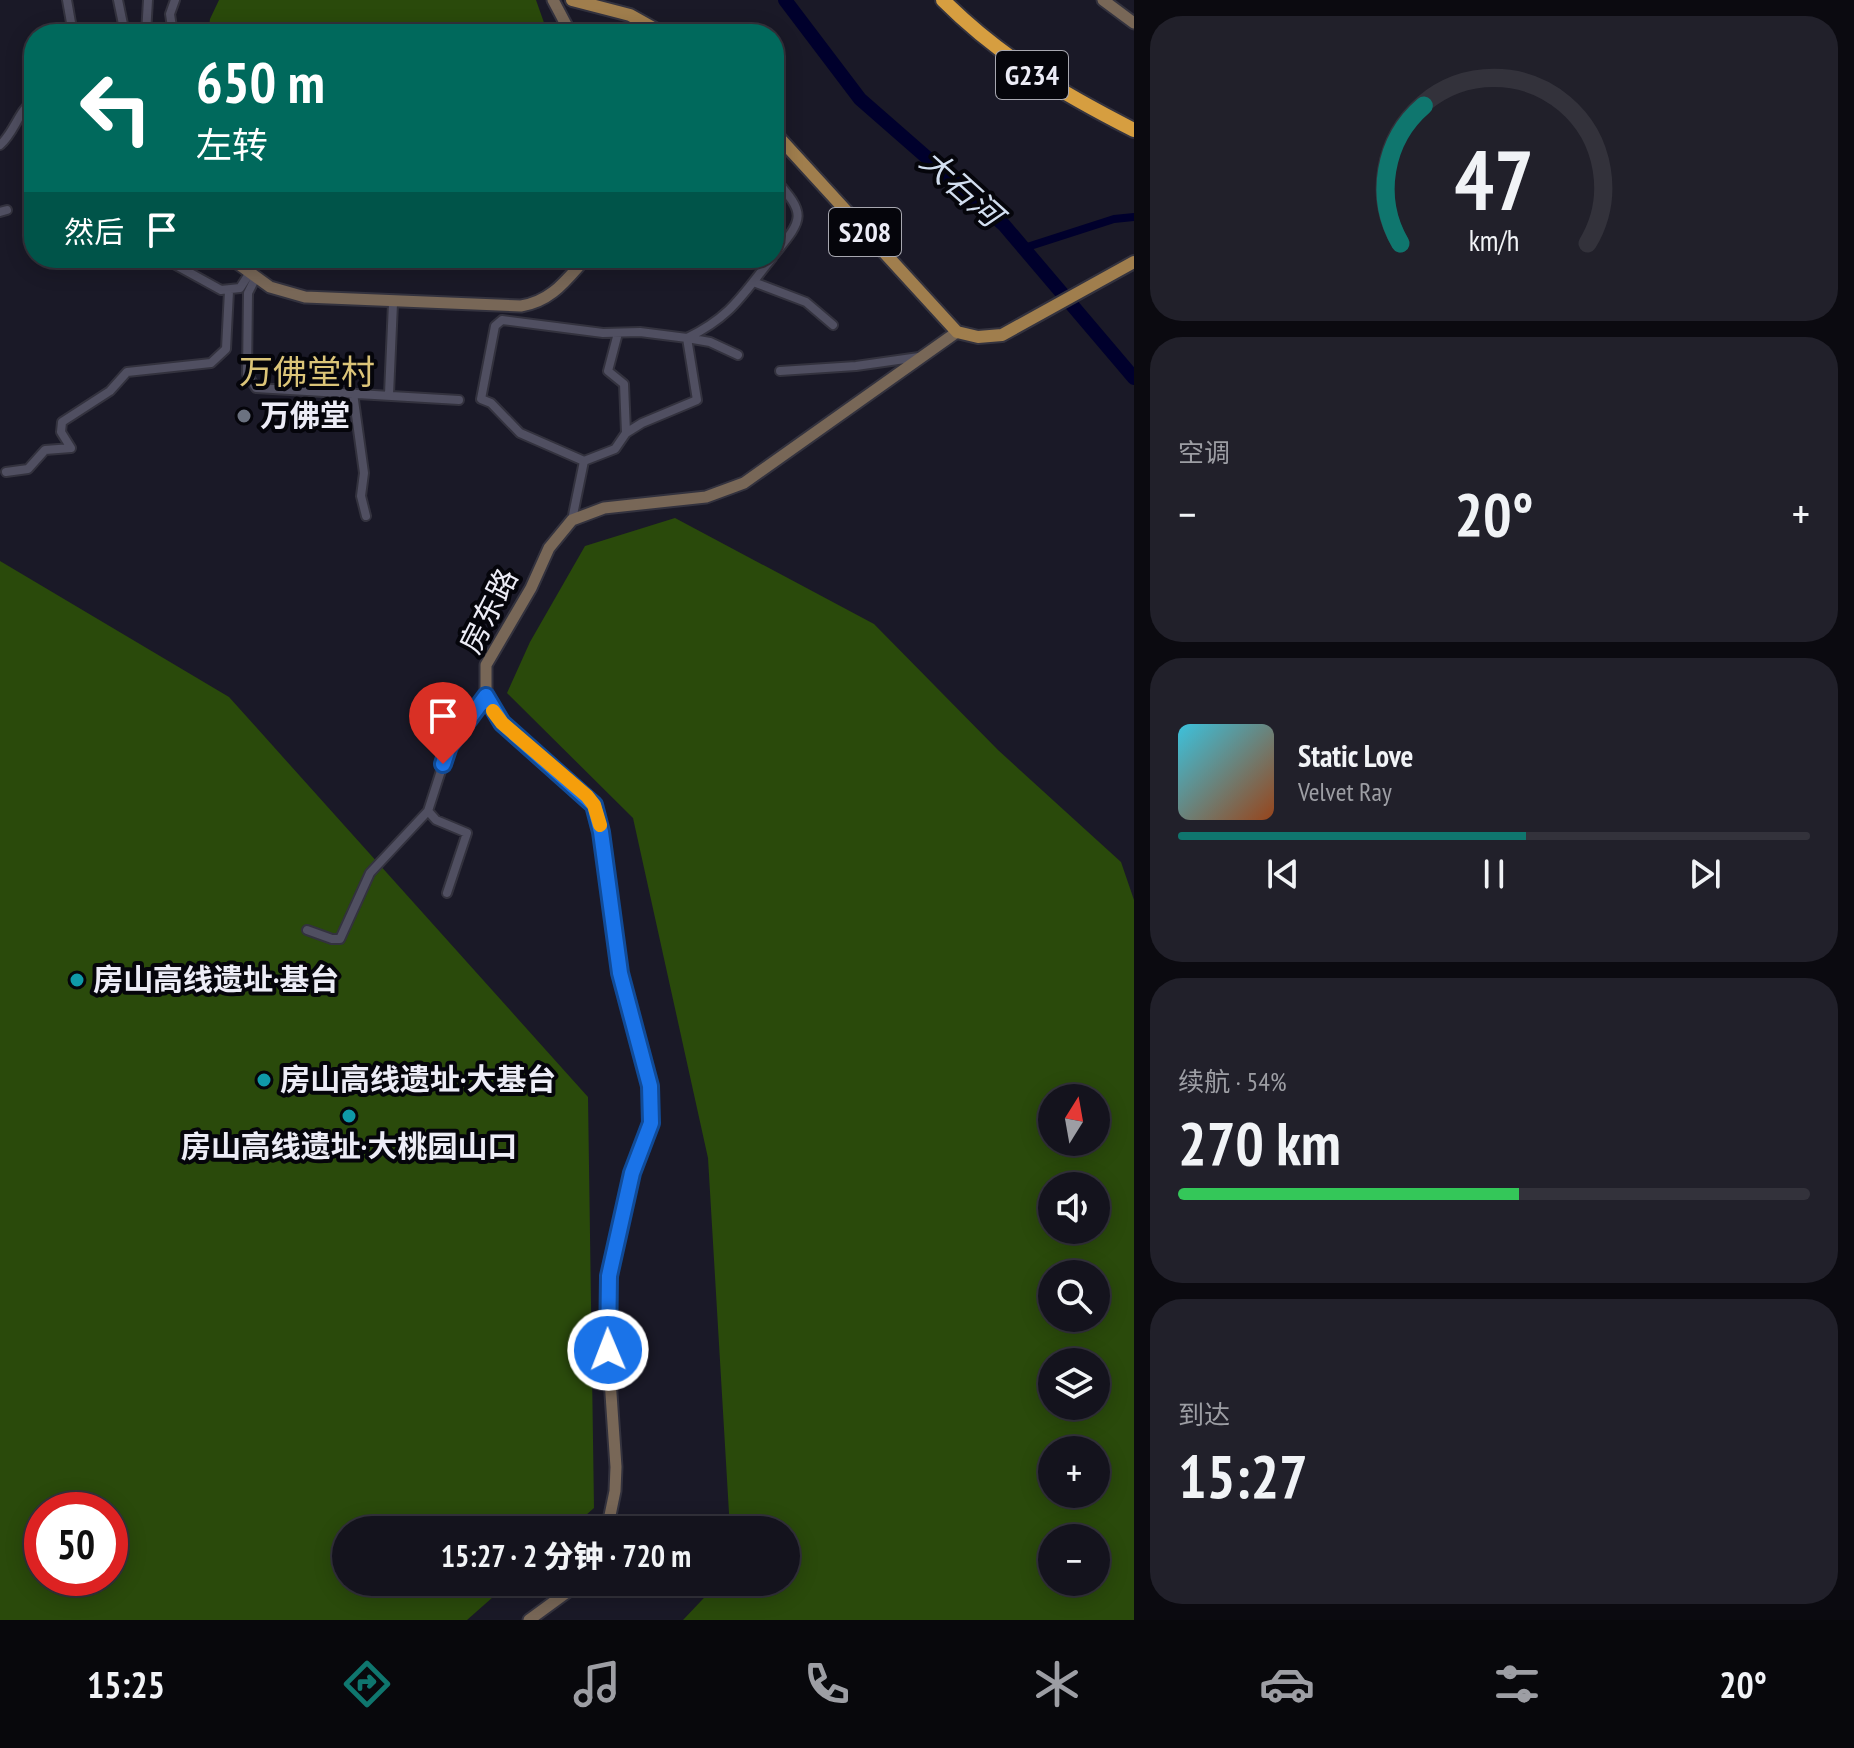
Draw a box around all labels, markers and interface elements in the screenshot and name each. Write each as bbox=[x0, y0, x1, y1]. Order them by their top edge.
text: 650 m bbox=[196, 46, 325, 118]
road number: G234 bbox=[996, 51, 1068, 99]
icon: left bbox=[64, 56, 168, 160]
text: 左转 bbox=[196, 121, 268, 168]
text: 47 bbox=[1454, 125, 1534, 233]
water label: 大石河 bbox=[912, 140, 1016, 239]
icon: arrive bbox=[140, 208, 184, 252]
road number: S208 bbox=[829, 208, 901, 256]
text: 然后 bbox=[64, 212, 124, 251]
text: km/h bbox=[1469, 223, 1519, 260]
district label: 万佛堂村 bbox=[239, 349, 375, 393]
place label: 万佛堂 bbox=[260, 395, 350, 434]
marker: 万佛堂 bbox=[235, 407, 253, 425]
text: 空调 bbox=[1178, 436, 1230, 469]
text: 20° bbox=[1454, 475, 1534, 553]
text: − bbox=[1178, 485, 1196, 542]
text: + bbox=[1792, 485, 1810, 542]
street label: 房东路 bbox=[450, 561, 525, 659]
pin bbox=[409, 682, 477, 764]
icon: arrive bbox=[421, 694, 465, 738]
text: Static Love bbox=[1298, 736, 1413, 775]
text: Velvet Ray bbox=[1298, 775, 1392, 808]
icon: previous bbox=[1261, 852, 1305, 896]
icon: pause bbox=[1472, 852, 1516, 896]
icon: next bbox=[1683, 852, 1727, 896]
place label: 房山高线遗址·基台 bbox=[93, 959, 339, 998]
marker: 房山高线遗址·基台 bbox=[68, 971, 86, 989]
place label: 房山高线遗址·大基台 bbox=[280, 1059, 556, 1098]
text: 续航 · 54% bbox=[1178, 1065, 1287, 1098]
marker: 房山高线遗址·大基台 bbox=[255, 1071, 273, 1089]
north arrow bbox=[1038, 1084, 1110, 1156]
map controls bbox=[1038, 1084, 1110, 1596]
text: 270 km bbox=[1178, 1104, 1341, 1182]
marker: 房山高线遗址·大桃园山口 bbox=[340, 1107, 358, 1125]
place label: 房山高线遗址·大桃园山口 bbox=[181, 1126, 517, 1165]
button: sound bbox=[1038, 1172, 1110, 1244]
button: search bbox=[1038, 1260, 1110, 1332]
position arrow bbox=[566, 1308, 650, 1392]
button: layers bbox=[1038, 1348, 1110, 1420]
text: 到达 bbox=[1178, 1398, 1230, 1431]
button: + bbox=[1038, 1436, 1110, 1508]
text: 15:27 bbox=[1178, 1437, 1308, 1515]
speed limit sign: 50 bbox=[24, 1492, 128, 1596]
button: − bbox=[1038, 1524, 1110, 1596]
text: 15:27 · 2 分钟 · 720 m bbox=[441, 1536, 691, 1575]
icon: directions bbox=[339, 1656, 395, 1712]
icon: music bbox=[569, 1656, 625, 1712]
icon: phone bbox=[799, 1656, 855, 1712]
icon: climate bbox=[1029, 1656, 1085, 1712]
icon: car bbox=[1259, 1656, 1315, 1712]
icon: filters bbox=[1489, 1656, 1545, 1712]
text: 15:25 bbox=[87, 1661, 165, 1708]
text: 20° bbox=[1719, 1661, 1767, 1708]

